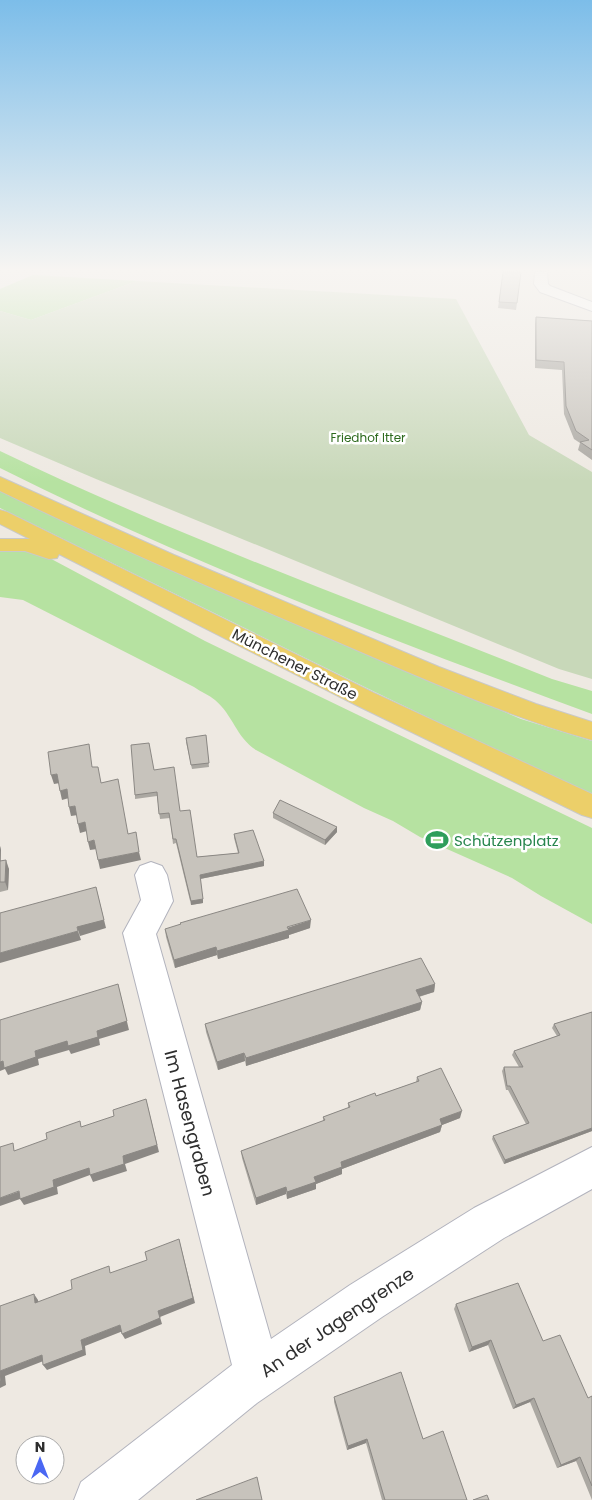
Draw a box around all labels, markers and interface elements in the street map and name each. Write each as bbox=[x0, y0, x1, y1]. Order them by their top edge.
park label: Friedhof Itter bbox=[330, 429, 406, 446]
street label: Münchener Straße bbox=[229, 623, 361, 705]
sports icon: Schützenplatz bbox=[424, 827, 450, 853]
place label: Schützenplatz bbox=[454, 830, 559, 851]
street label: Im Hasengraben bbox=[158, 1047, 222, 1199]
street label: An der Jagengrenze bbox=[255, 1261, 419, 1383]
north arrow bbox=[15, 1435, 65, 1485]
text: N bbox=[35, 1437, 45, 1457]

